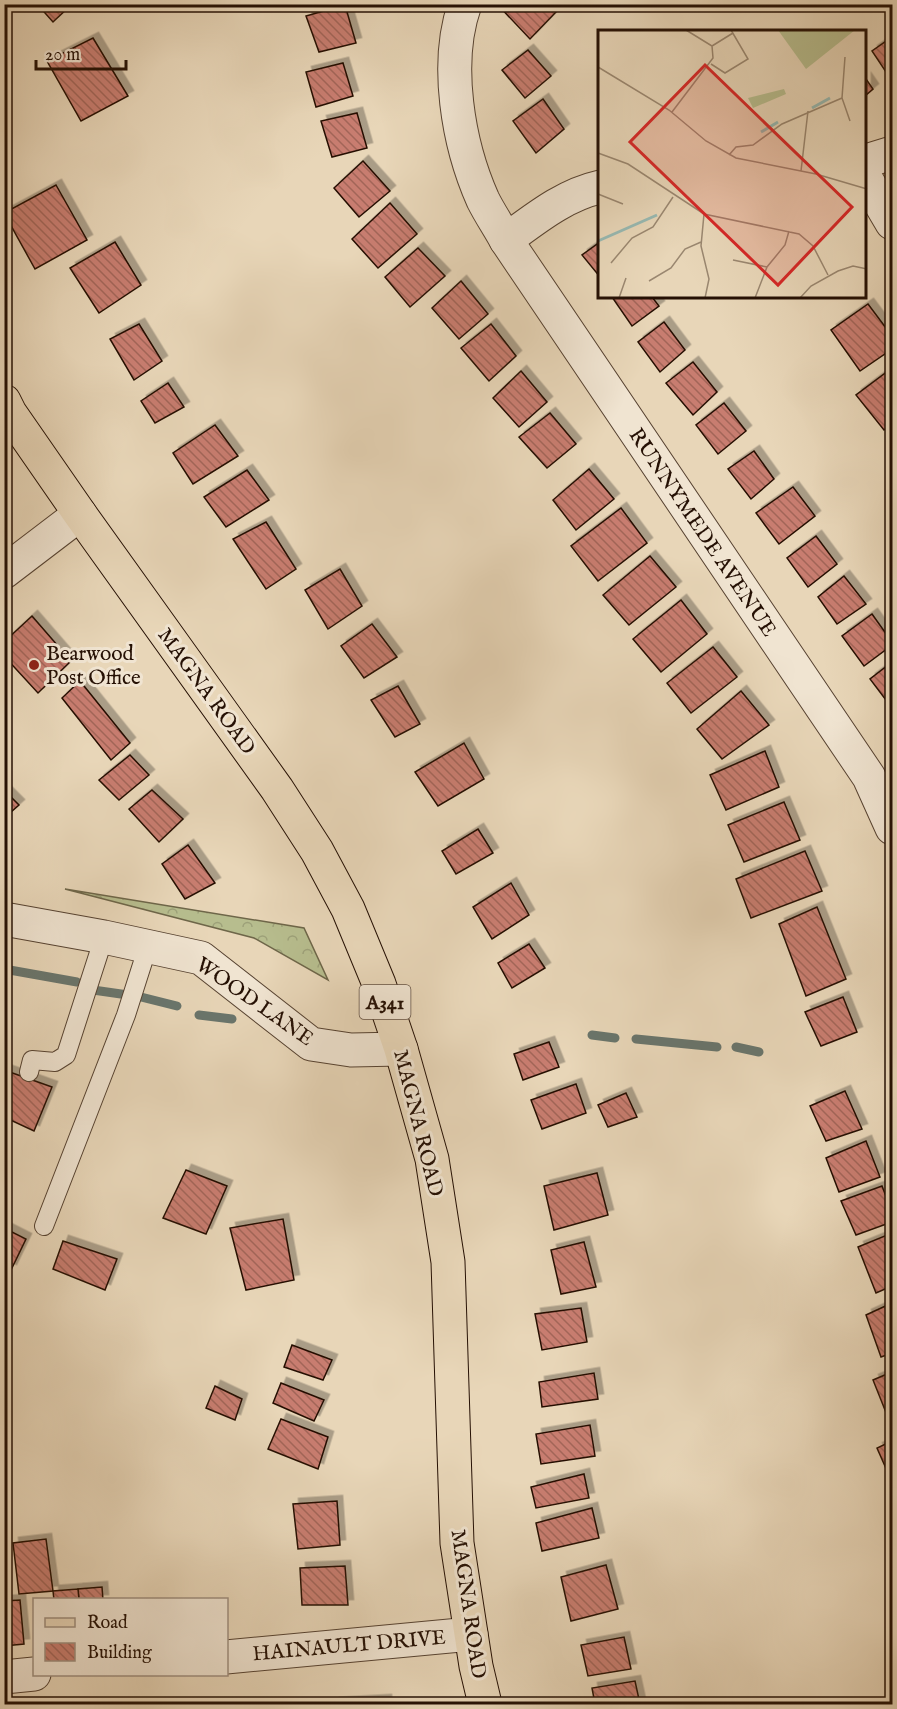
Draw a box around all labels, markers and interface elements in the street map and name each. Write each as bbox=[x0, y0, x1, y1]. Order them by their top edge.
inset map bbox=[598, 30, 867, 298]
scale bar bbox=[36, 33, 126, 71]
text: 20 m bbox=[45, 44, 80, 67]
street label: RUNNYMEDE AVENUE bbox=[622, 423, 782, 642]
street label: MAGNA ROAD bbox=[151, 623, 261, 761]
place label: Bearwood Post Office bbox=[46, 641, 141, 692]
marker: Bearwood Post Office bbox=[27, 658, 41, 672]
street label: WOOD LANE bbox=[190, 952, 318, 1053]
road number: A341 bbox=[360, 985, 410, 1019]
street label: MAGNA ROAD bbox=[386, 1047, 449, 1200]
street label: MAGNA ROAD bbox=[444, 1528, 491, 1680]
legend bbox=[33, 1598, 228, 1676]
text: Road bbox=[87, 1612, 128, 1635]
street label: HAINAULT DRIVE bbox=[251, 1625, 447, 1668]
text: Building bbox=[87, 1642, 152, 1665]

